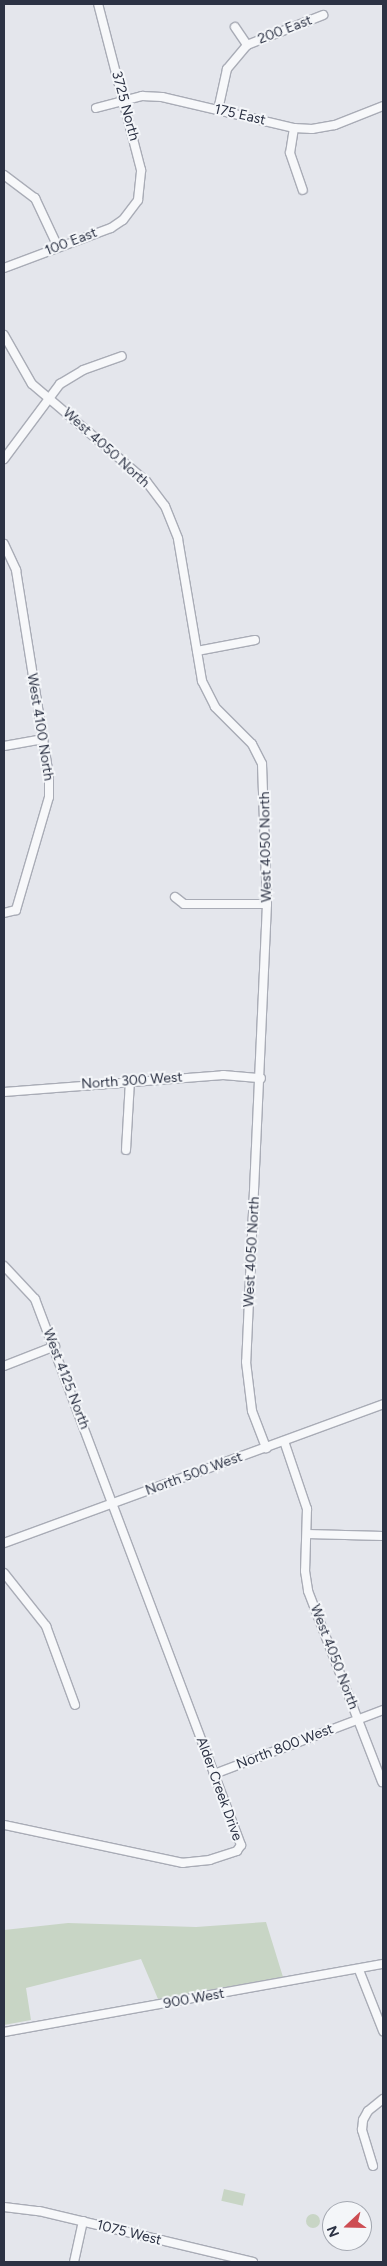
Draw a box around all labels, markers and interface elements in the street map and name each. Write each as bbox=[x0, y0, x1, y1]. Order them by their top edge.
street label: 200 East bbox=[256, 12, 314, 48]
street label: 3725 North bbox=[108, 69, 142, 143]
street label: 175 East bbox=[213, 101, 267, 129]
street label: 100 East bbox=[43, 224, 99, 260]
street label: West 4050 North bbox=[59, 405, 153, 491]
street label: West 4100 North bbox=[23, 672, 57, 782]
street label: West 4050 North bbox=[257, 791, 275, 903]
street label: North 300 West bbox=[81, 1069, 183, 1093]
street label: West 4050 North bbox=[241, 1196, 263, 1308]
street label: West 4125 North bbox=[39, 1326, 93, 1432]
street label: North 500 West bbox=[143, 1449, 245, 1499]
street label: West 4050 North bbox=[306, 1602, 362, 1712]
street label: North 800 West bbox=[234, 1721, 336, 1773]
street label: Alder Creek Drive bbox=[192, 1735, 246, 1843]
street label: 900 West bbox=[162, 1985, 226, 2013]
north arrow bbox=[322, 2201, 372, 2251]
street label: 1075 West bbox=[95, 2217, 163, 2249]
text: N bbox=[324, 2223, 343, 2239]

